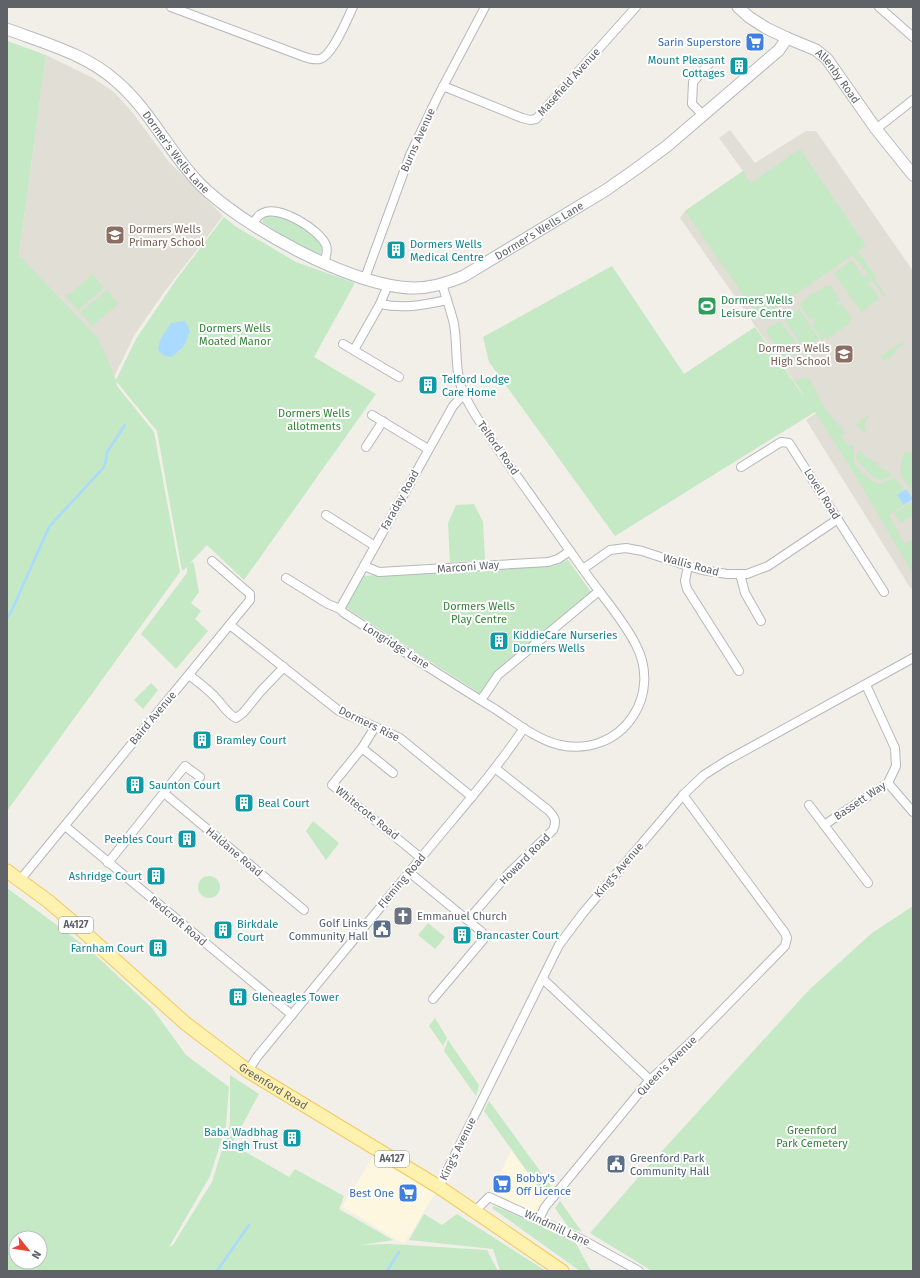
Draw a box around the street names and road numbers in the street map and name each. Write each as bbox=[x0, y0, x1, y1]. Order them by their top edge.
street label: Masefield Avenue bbox=[535, 45, 603, 119]
street label: Allenby Road bbox=[813, 46, 863, 106]
street label: Burns Avenue bbox=[398, 106, 438, 174]
street label: Dormer's Wells Lane bbox=[140, 108, 212, 196]
street label: Dormer’s Wells Lane bbox=[492, 199, 586, 262]
street label: Telford Road bbox=[475, 418, 521, 478]
street label: Lovell Road bbox=[801, 466, 843, 522]
street label: Faraday Road bbox=[378, 468, 422, 532]
street label: Wallis Road bbox=[661, 551, 721, 579]
street label: Marconi Way bbox=[436, 558, 500, 576]
street label: Longridge Lane bbox=[360, 620, 432, 672]
street label: Baird Avenue bbox=[127, 689, 179, 747]
street label: Dormers Rise bbox=[336, 704, 402, 744]
street label: Bassett Way bbox=[832, 779, 889, 823]
street label: Whitecote Road bbox=[333, 783, 401, 843]
street label: Haldane Road bbox=[203, 825, 265, 879]
street label: Howard Road bbox=[497, 831, 553, 887]
street label: King's Avenue bbox=[592, 840, 646, 900]
street label: Fleming Road bbox=[375, 851, 429, 911]
street label: Redcroft Road bbox=[147, 893, 209, 949]
road number: A4127 bbox=[59, 917, 93, 933]
street label: Queen's Avenue bbox=[634, 1033, 700, 1099]
street label: Greenford Road bbox=[236, 1060, 310, 1112]
street label: King's Avenue bbox=[437, 1115, 479, 1183]
road number: A4127 bbox=[375, 1151, 409, 1167]
street label: Windmill Lane bbox=[522, 1207, 592, 1249]

